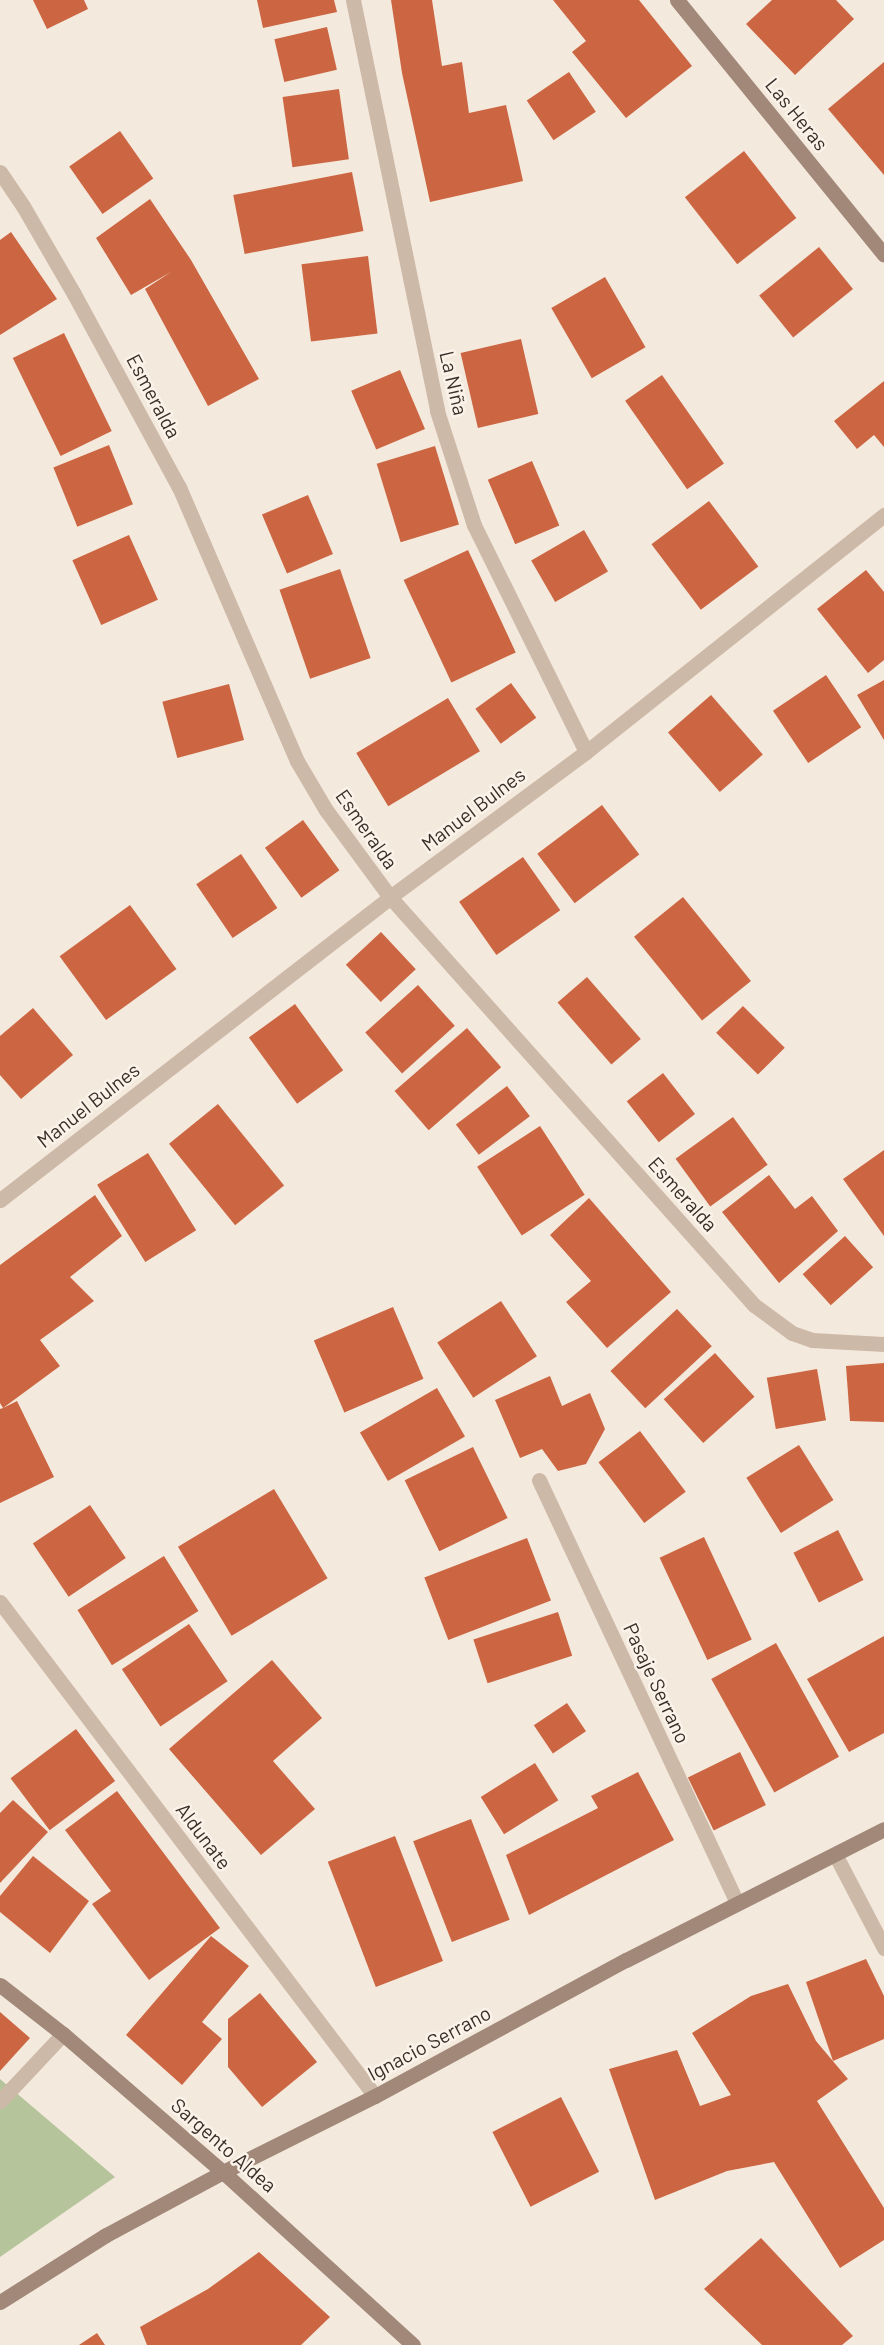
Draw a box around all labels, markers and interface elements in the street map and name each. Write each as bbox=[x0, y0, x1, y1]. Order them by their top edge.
street label: Las Heras bbox=[761, 73, 833, 155]
street label: La Niña bbox=[435, 349, 473, 417]
street label: Esmeralda bbox=[122, 350, 186, 442]
street label: Manuel Bulnes bbox=[416, 762, 530, 856]
street label: Esmeralda bbox=[331, 784, 403, 874]
street label: Manuel Bulnes bbox=[32, 1057, 144, 1153]
street label: Esmeralda bbox=[643, 1152, 723, 1236]
street label: Pasaje Serrano bbox=[619, 1619, 695, 1747]
street label: Aldunate bbox=[171, 1798, 237, 1874]
street label: Ignacio Serrano bbox=[363, 2001, 495, 2085]
street label: Sargento Aldea bbox=[167, 2093, 281, 2197]

